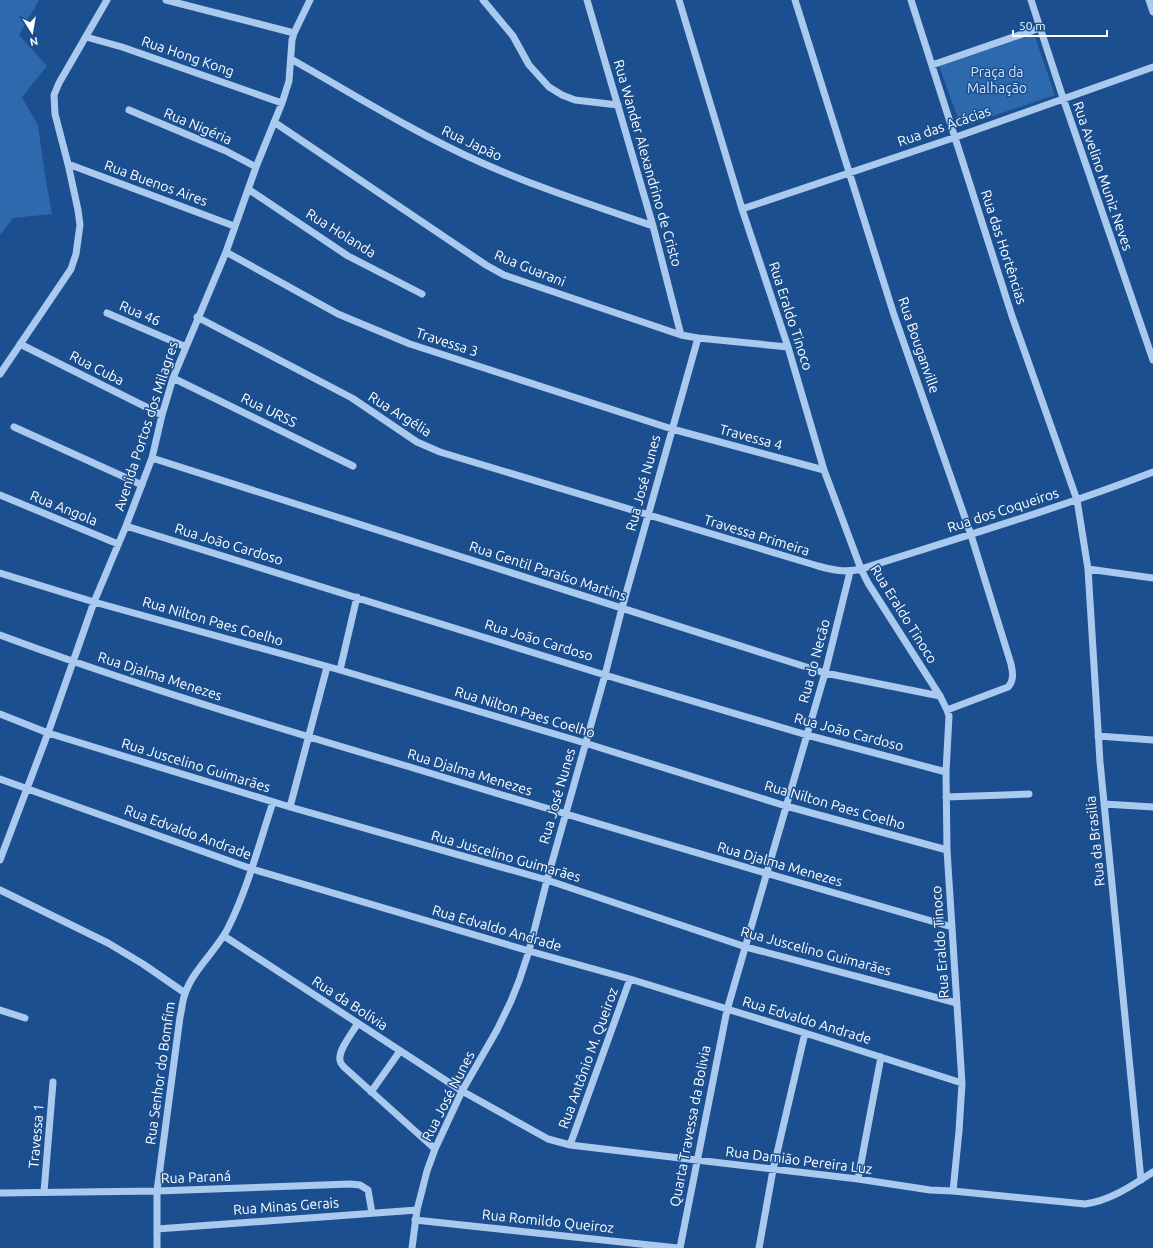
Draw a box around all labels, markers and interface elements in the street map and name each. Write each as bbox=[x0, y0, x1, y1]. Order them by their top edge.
north arrow bbox=[12, 12, 52, 52]
scale bar bbox=[1013, 12, 1107, 38]
text: 50 m bbox=[1019, 19, 1046, 32]
street label: Rua Hong Kong bbox=[140, 33, 236, 79]
text: N bbox=[29, 35, 39, 48]
street label: Rua Wander Alexandrino de Cristo bbox=[611, 58, 685, 268]
park label: Praça da Malhação bbox=[967, 64, 1027, 96]
street label: Rua Avelino Muniz Neves bbox=[1070, 99, 1136, 253]
street label: Rua das Acácias bbox=[895, 103, 993, 149]
street label: Rua Nigéria bbox=[162, 105, 234, 147]
street label: Rua Japão bbox=[439, 122, 505, 164]
street label: Rua Buenos Aires bbox=[102, 157, 210, 209]
street label: Rua das Hortências bbox=[978, 188, 1030, 306]
street label: Rua Holanda bbox=[303, 205, 379, 261]
street label: Rua Guarani bbox=[492, 246, 568, 290]
street label: Rua Eraldo Tinoco bbox=[766, 260, 816, 372]
street label: Rua Bouganville bbox=[895, 295, 943, 395]
street label: Rua 46 bbox=[117, 297, 163, 329]
street label: Travessa 3 bbox=[414, 324, 480, 360]
street label: Avenida Portos dos Milagres bbox=[111, 339, 181, 513]
street label: Rua Cuba bbox=[67, 347, 127, 389]
street label: Rua Argélia bbox=[365, 388, 435, 440]
street label: Rua URSS bbox=[238, 390, 300, 430]
street label: Travessa 4 bbox=[718, 421, 784, 453]
street label: Rua José Nunes bbox=[622, 433, 664, 533]
street label: Rua dos Coqueiros bbox=[945, 484, 1061, 536]
street label: Rua Angola bbox=[28, 487, 100, 529]
street label: Travessa Primeira bbox=[702, 511, 812, 559]
street label: Rua João Cardoso bbox=[173, 520, 285, 568]
street label: Rua Gentil Paraíso Martins bbox=[467, 538, 629, 604]
street label: Rua Eraldo Tinoco bbox=[867, 562, 941, 666]
street label: Rua Nilton Paes Coelho bbox=[141, 593, 285, 649]
street label: Rua João Cardoso bbox=[483, 616, 595, 664]
street label: Rua do Necão bbox=[795, 617, 833, 705]
street label: Rua Djalma Menezes bbox=[96, 648, 224, 704]
street label: Rua Nilton Paes Coelho bbox=[453, 683, 597, 741]
street label: Rua João Cardoso bbox=[793, 710, 905, 754]
street label: Rua Juscelino Guimarães bbox=[120, 735, 272, 795]
street label: Rua Djalma Menezes bbox=[406, 745, 534, 799]
street label: Rua José Nunes bbox=[536, 746, 578, 846]
street label: Rua Nilton Paes Coelho bbox=[763, 777, 907, 833]
street label: Rua da Brasilia bbox=[1082, 795, 1108, 887]
street label: Rua Edvaldo Andrade bbox=[122, 802, 254, 862]
street label: Rua Juscelino Guimarães bbox=[429, 827, 583, 885]
street label: Rua Djalma Menezes bbox=[716, 838, 844, 890]
street label: Rua Eraldo Tinoco bbox=[928, 885, 952, 999]
street label: Rua Edvaldo Andrade bbox=[430, 902, 564, 954]
street label: Rua Juscelino Guimarães bbox=[739, 923, 893, 979]
street label: Rua da Bolívia bbox=[309, 973, 391, 1033]
street label: Rua Antônio M. Queiroz bbox=[555, 985, 621, 1131]
street label: Rua Edvaldo Andrade bbox=[741, 993, 873, 1047]
street label: Rua Senhor do Bomfim bbox=[142, 1000, 178, 1146]
street label: Quarta Travessa da Bolivia bbox=[666, 1044, 714, 1208]
street label: Rua José Nunes bbox=[418, 1048, 478, 1144]
street label: Travessa 1 bbox=[25, 1103, 47, 1169]
street label: Rua Damião Pereira Luz bbox=[725, 1143, 873, 1177]
street label: Rua Paraná bbox=[161, 1168, 231, 1186]
street label: Rua Minas Gerais bbox=[233, 1194, 339, 1218]
street label: Rua Romildo Queiroz bbox=[481, 1206, 615, 1236]

